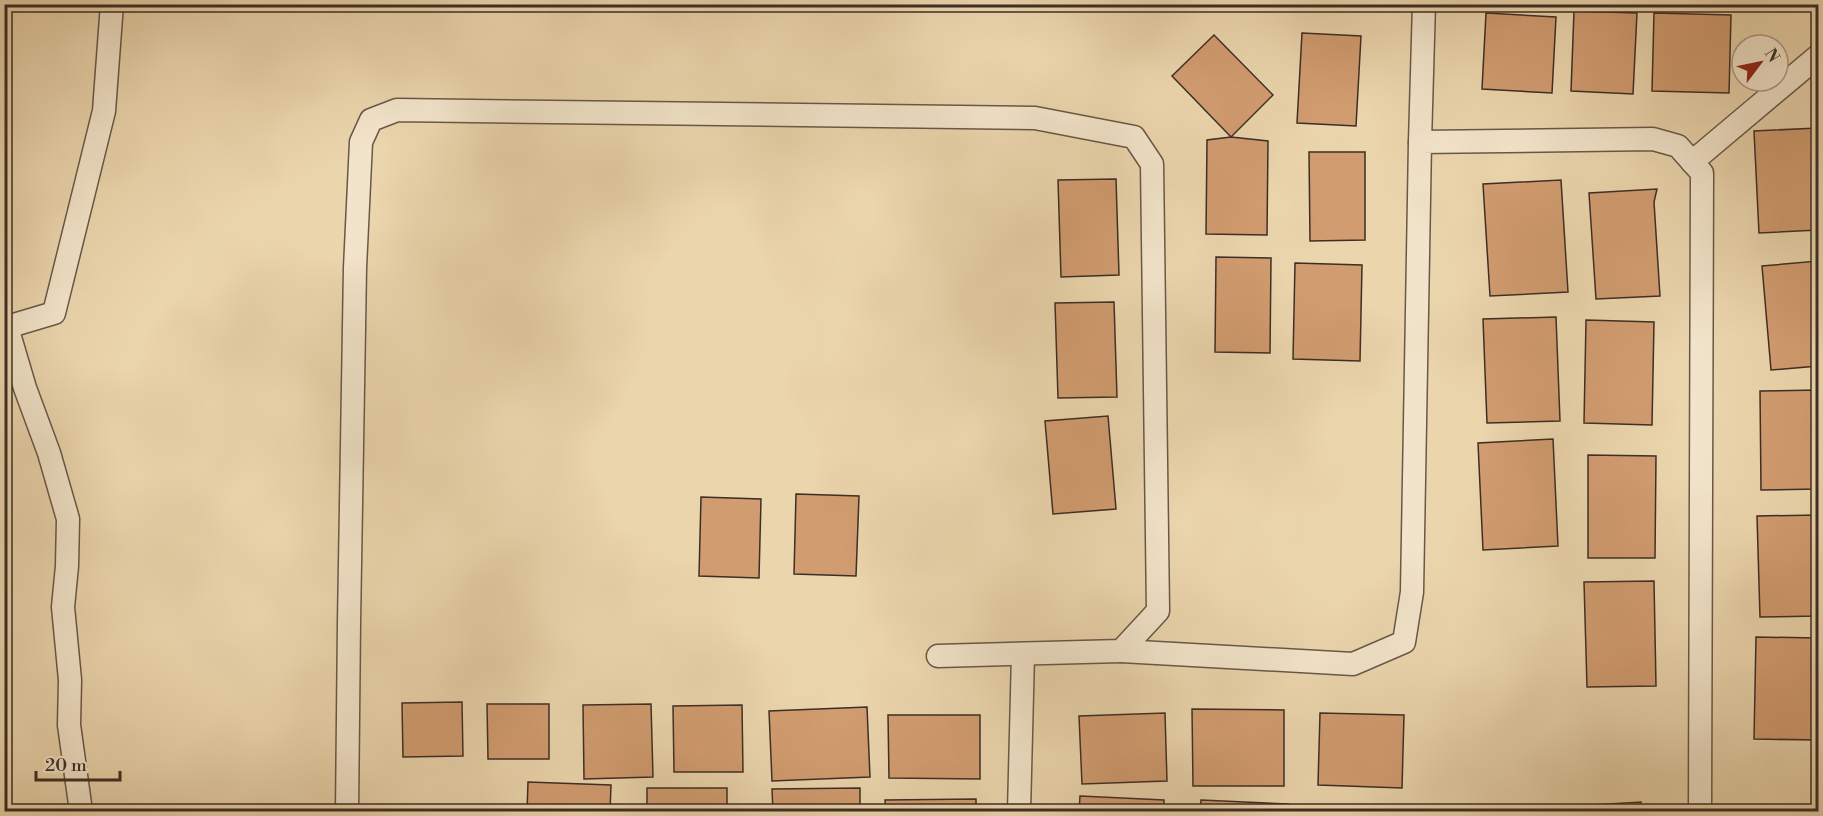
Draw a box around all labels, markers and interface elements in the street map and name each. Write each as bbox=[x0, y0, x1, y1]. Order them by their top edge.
north arrow bbox=[1730, 33, 1790, 93]
text: N bbox=[1760, 45, 1784, 67]
scale bar bbox=[36, 744, 120, 782]
text: 20 m bbox=[45, 754, 87, 777]

